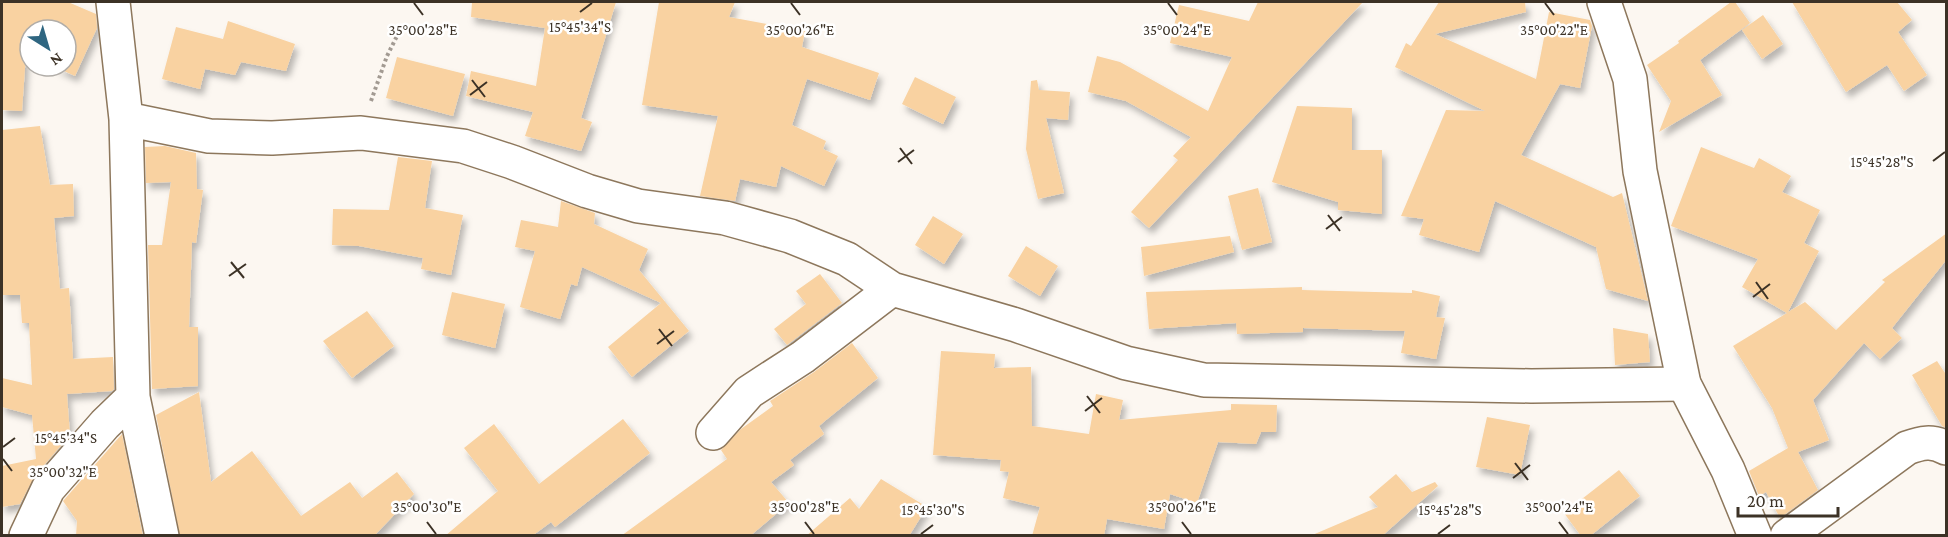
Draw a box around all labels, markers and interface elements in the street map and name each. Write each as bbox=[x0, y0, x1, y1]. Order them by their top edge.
north arrow bbox=[18, 18, 78, 78]
text: 15°45'34"S bbox=[549, 19, 611, 35]
text: 35°00'28"E bbox=[389, 22, 457, 38]
text: 35°00'26"E bbox=[766, 22, 834, 38]
text: 35°00'24"E bbox=[1143, 22, 1211, 38]
text: 35°00'22"E bbox=[1520, 22, 1588, 38]
text: N bbox=[47, 50, 66, 70]
text: 15°45'28"S bbox=[1851, 154, 1913, 170]
text: 15°45'34"S bbox=[35, 430, 97, 446]
text: 35°00'32"E bbox=[29, 464, 97, 480]
scale bar bbox=[1738, 480, 1838, 518]
text: 20 m bbox=[1747, 491, 1784, 511]
text: 35°00'30"E bbox=[393, 499, 461, 515]
text: 35°00'28"E bbox=[771, 499, 839, 515]
text: 35°00'26"E bbox=[1148, 499, 1216, 515]
text: 35°00'24"E bbox=[1525, 499, 1593, 515]
text: 15°45'30"S bbox=[902, 502, 964, 518]
text: 15°45'28"S bbox=[1419, 502, 1481, 518]

